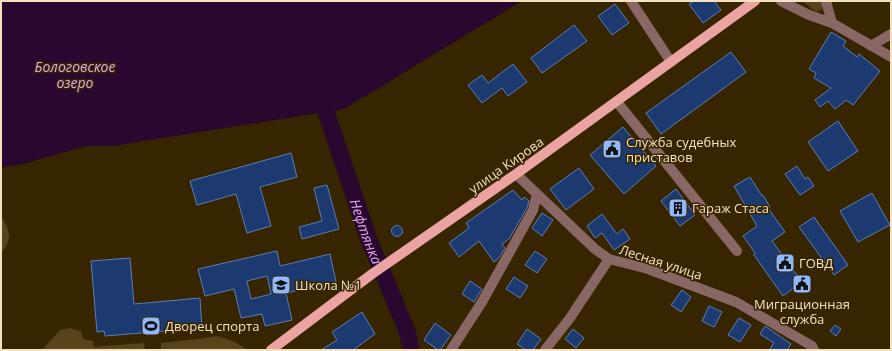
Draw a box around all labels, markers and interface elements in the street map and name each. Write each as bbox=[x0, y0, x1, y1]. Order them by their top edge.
water label: Бологовское озеро bbox=[35, 57, 115, 92]
street label: улица Кирова bbox=[465, 132, 547, 198]
place label: Служба судебных приставов bbox=[626, 133, 736, 166]
public building icon: Служба судебных приставов bbox=[601, 138, 623, 160]
water label: Нефтянка bbox=[346, 196, 387, 267]
building icon: Гараж Стаса bbox=[667, 197, 689, 219]
place label: Гараж Стаса bbox=[692, 199, 769, 217]
street label: Лесная улица bbox=[617, 240, 705, 284]
public building icon: ГОВД bbox=[774, 252, 796, 274]
place label: ГОВД bbox=[799, 254, 833, 272]
public building icon: Миграционная служба bbox=[791, 273, 813, 295]
school or university icon: Школа №1 bbox=[270, 274, 292, 296]
place label: Школа №1 bbox=[295, 276, 362, 294]
place label: Миграционная служба bbox=[754, 295, 850, 328]
sports icon: Дворец спорта bbox=[140, 315, 162, 337]
place label: Дворец спорта bbox=[165, 317, 259, 335]

